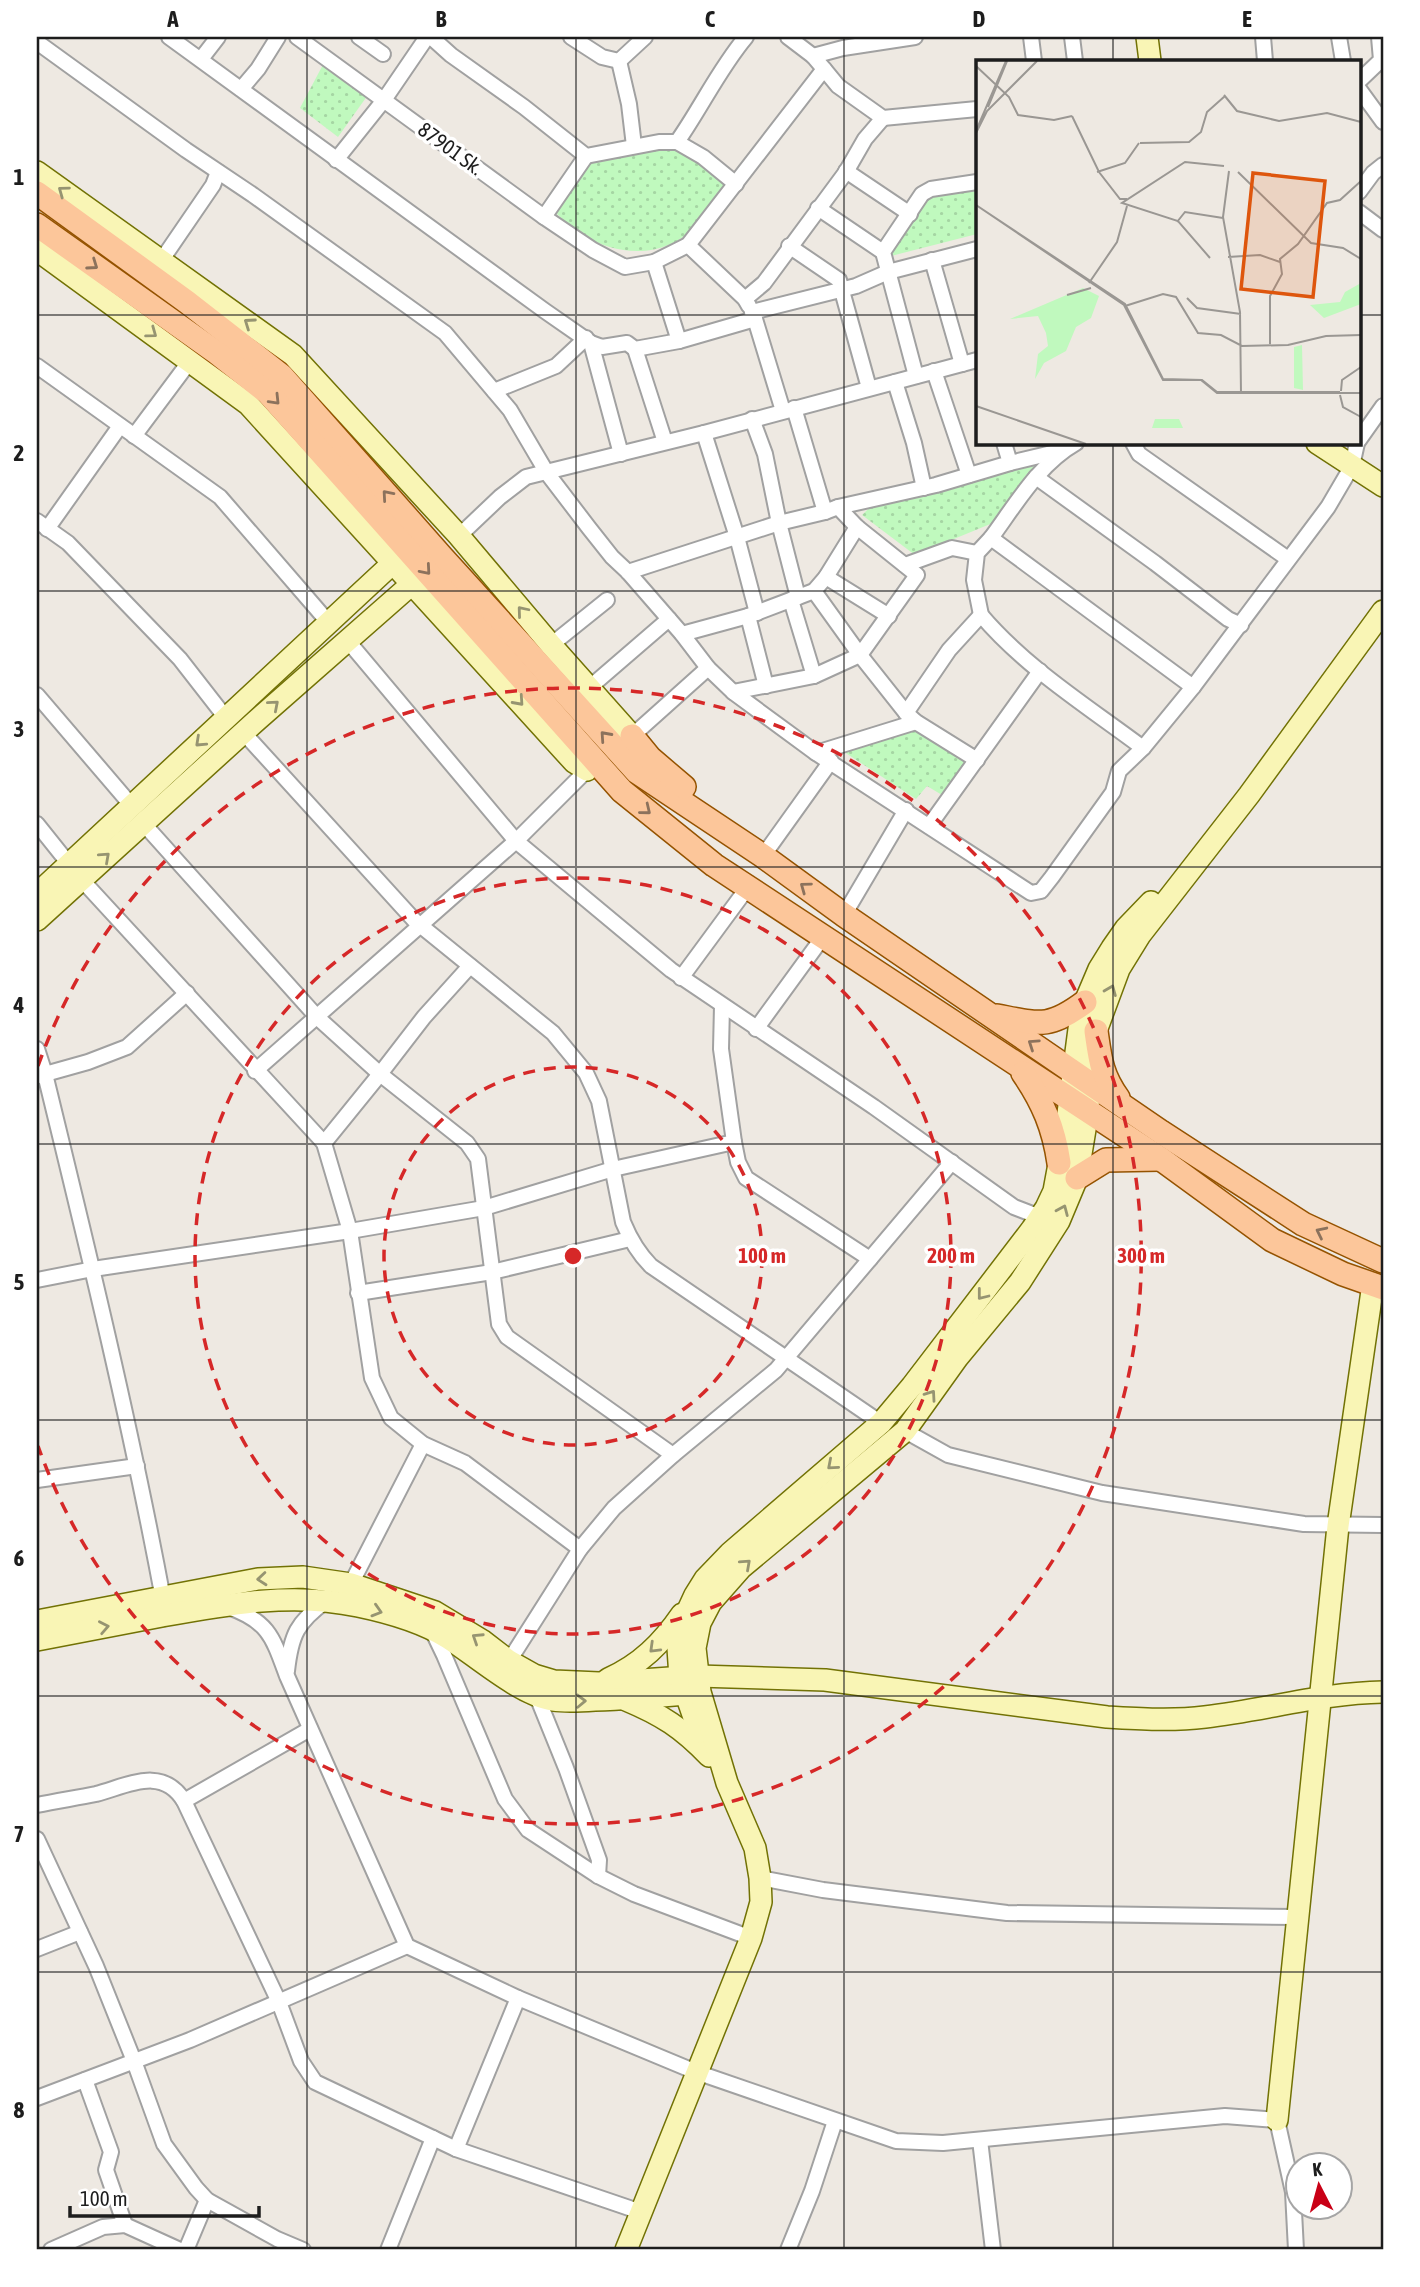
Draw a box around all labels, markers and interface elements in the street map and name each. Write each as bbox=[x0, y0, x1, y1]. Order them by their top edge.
text: A bbox=[166, 6, 179, 32]
text: B bbox=[436, 6, 447, 32]
text: C bbox=[705, 6, 716, 32]
text: D bbox=[973, 6, 986, 32]
text: E bbox=[1242, 6, 1252, 32]
inset map bbox=[976, 60, 1360, 444]
street label: 87901 Sk. bbox=[414, 117, 488, 179]
text: 1 bbox=[14, 164, 25, 190]
one-way arrow bbox=[58, 187, 71, 199]
one-way arrow bbox=[85, 257, 98, 269]
one-way arrow bbox=[244, 318, 257, 331]
one-way arrow bbox=[144, 325, 157, 337]
one-way arrow bbox=[266, 392, 279, 405]
text: 2 bbox=[14, 440, 24, 466]
one-way arrow bbox=[383, 490, 395, 503]
one-way arrow bbox=[418, 562, 430, 575]
one-way arrow bbox=[518, 607, 531, 619]
one-way arrow bbox=[511, 693, 523, 706]
one-way arrow bbox=[266, 700, 279, 713]
text: 3 bbox=[14, 716, 24, 742]
one-way arrow bbox=[601, 731, 613, 744]
one-way arrow bbox=[195, 734, 208, 746]
one-way arrow bbox=[637, 802, 650, 814]
one-way arrow bbox=[97, 853, 110, 865]
one-way arrow bbox=[800, 883, 813, 895]
one-way arrow bbox=[1103, 984, 1117, 997]
text: 4 bbox=[13, 992, 25, 1018]
one-way arrow bbox=[1027, 1039, 1040, 1052]
one-way arrow bbox=[1055, 1205, 1069, 1217]
one-way arrow bbox=[1316, 1227, 1328, 1241]
text: 100 m bbox=[738, 1243, 786, 1267]
text: 200 m bbox=[927, 1243, 975, 1267]
text: 300 m bbox=[1117, 1243, 1165, 1267]
centre of rings bbox=[561, 1244, 585, 1268]
text: 5 bbox=[14, 1269, 25, 1295]
one-way arrow bbox=[978, 1287, 991, 1300]
one-way arrow bbox=[923, 1390, 935, 1403]
one-way arrow bbox=[828, 1457, 841, 1469]
text: 6 bbox=[14, 1545, 25, 1571]
one-way arrow bbox=[738, 1560, 751, 1572]
one-way arrow bbox=[256, 1571, 267, 1586]
one-way arrow bbox=[370, 1603, 382, 1618]
one-way arrow bbox=[98, 1620, 110, 1635]
one-way arrow bbox=[471, 1633, 484, 1646]
one-way arrow bbox=[649, 1639, 662, 1652]
one-way arrow bbox=[576, 1693, 587, 1708]
text: 7 bbox=[14, 1821, 24, 1847]
text: 8 bbox=[14, 2097, 25, 2123]
north arrow bbox=[1284, 2150, 1354, 2220]
text: K bbox=[1311, 2158, 1324, 2181]
scale bar bbox=[70, 2175, 259, 2219]
text: 100 m bbox=[80, 2186, 128, 2210]

